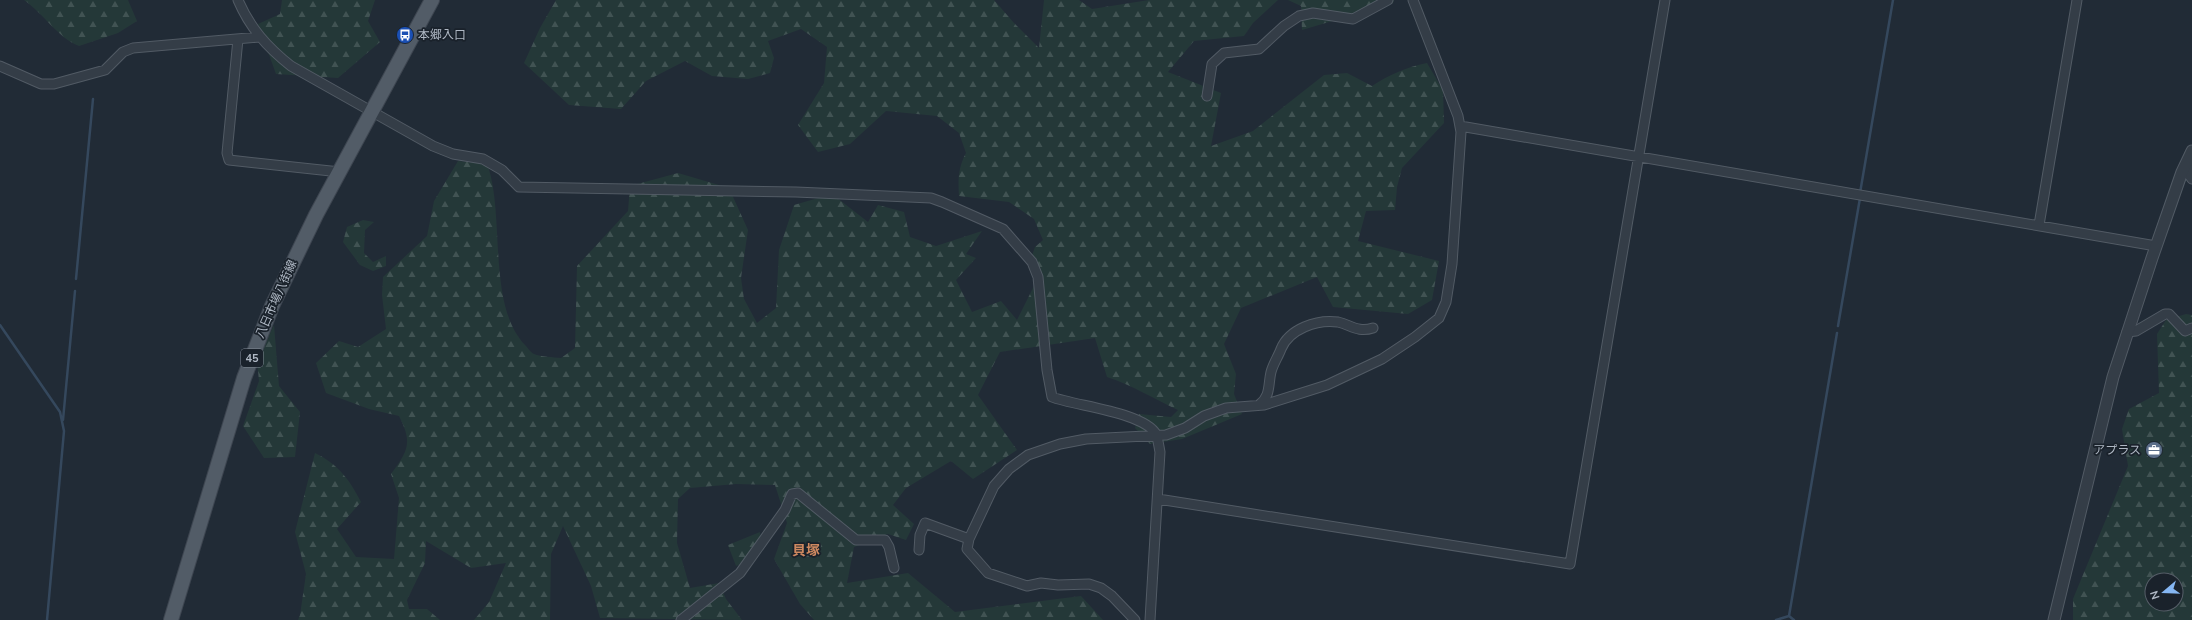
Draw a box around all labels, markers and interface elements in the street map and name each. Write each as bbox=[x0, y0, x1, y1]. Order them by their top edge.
bus stop icon: 本郷入口 bbox=[395, 25, 415, 45]
place label: 本郷入口 bbox=[418, 27, 466, 43]
street label: 八日市場八街線 bbox=[252, 257, 300, 341]
road number: 45 bbox=[241, 349, 263, 367]
office icon: アプラス bbox=[2144, 440, 2164, 460]
place label: アプラス bbox=[2093, 442, 2141, 458]
district label: 貝塚 bbox=[792, 541, 820, 560]
north arrow bbox=[2144, 572, 2184, 612]
text: N bbox=[2147, 589, 2163, 601]

